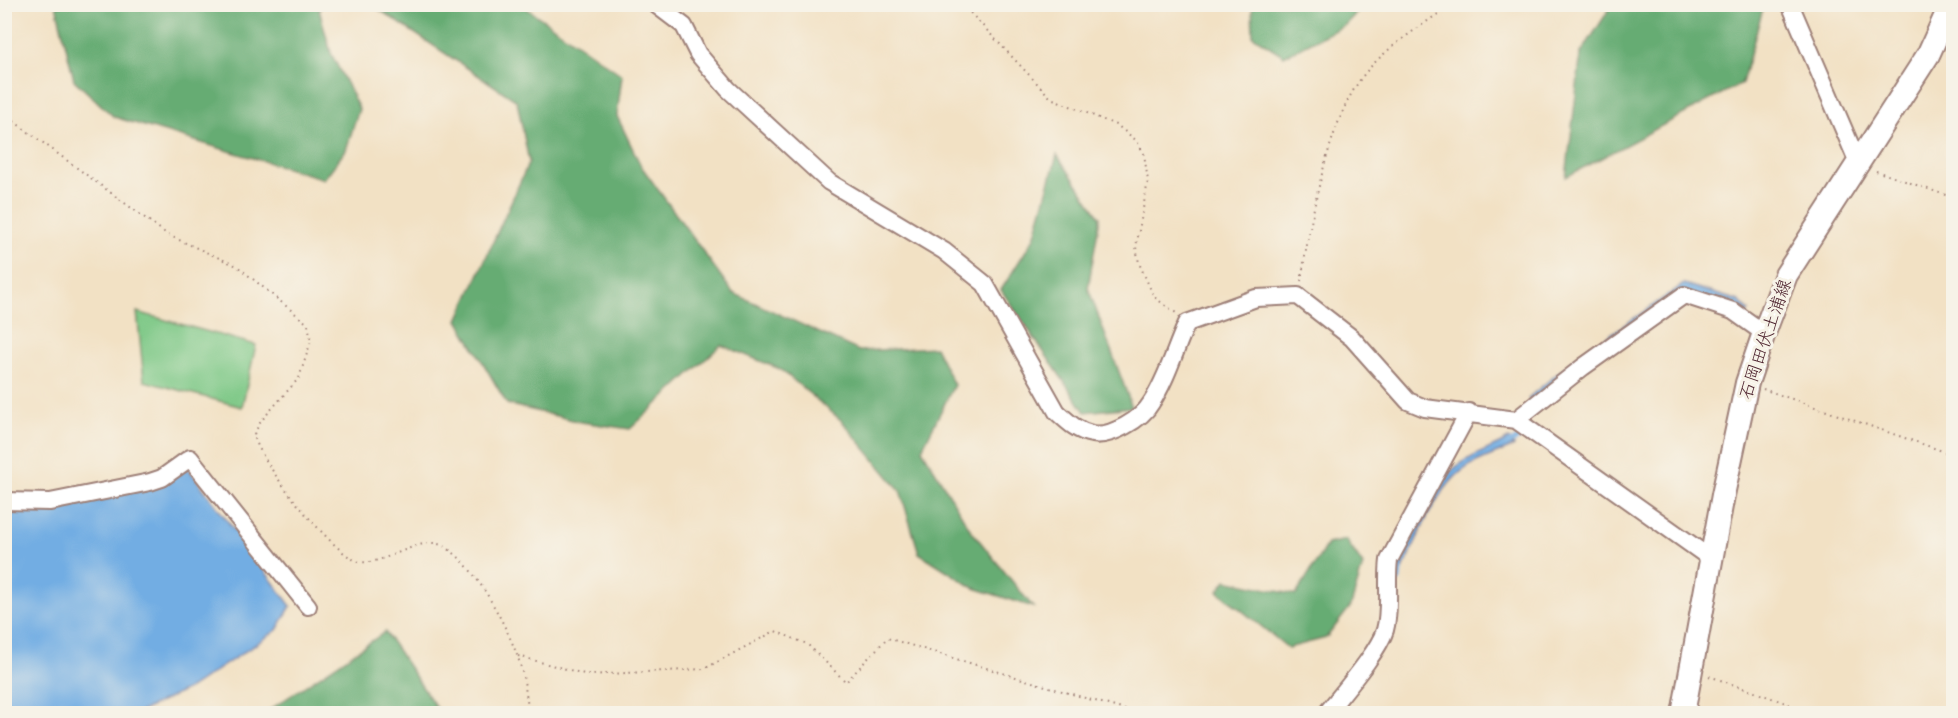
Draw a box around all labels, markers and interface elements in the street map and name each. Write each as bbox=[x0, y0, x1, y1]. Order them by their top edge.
street label: 石岡田伏土浦線 bbox=[1729, 274, 1801, 404]

